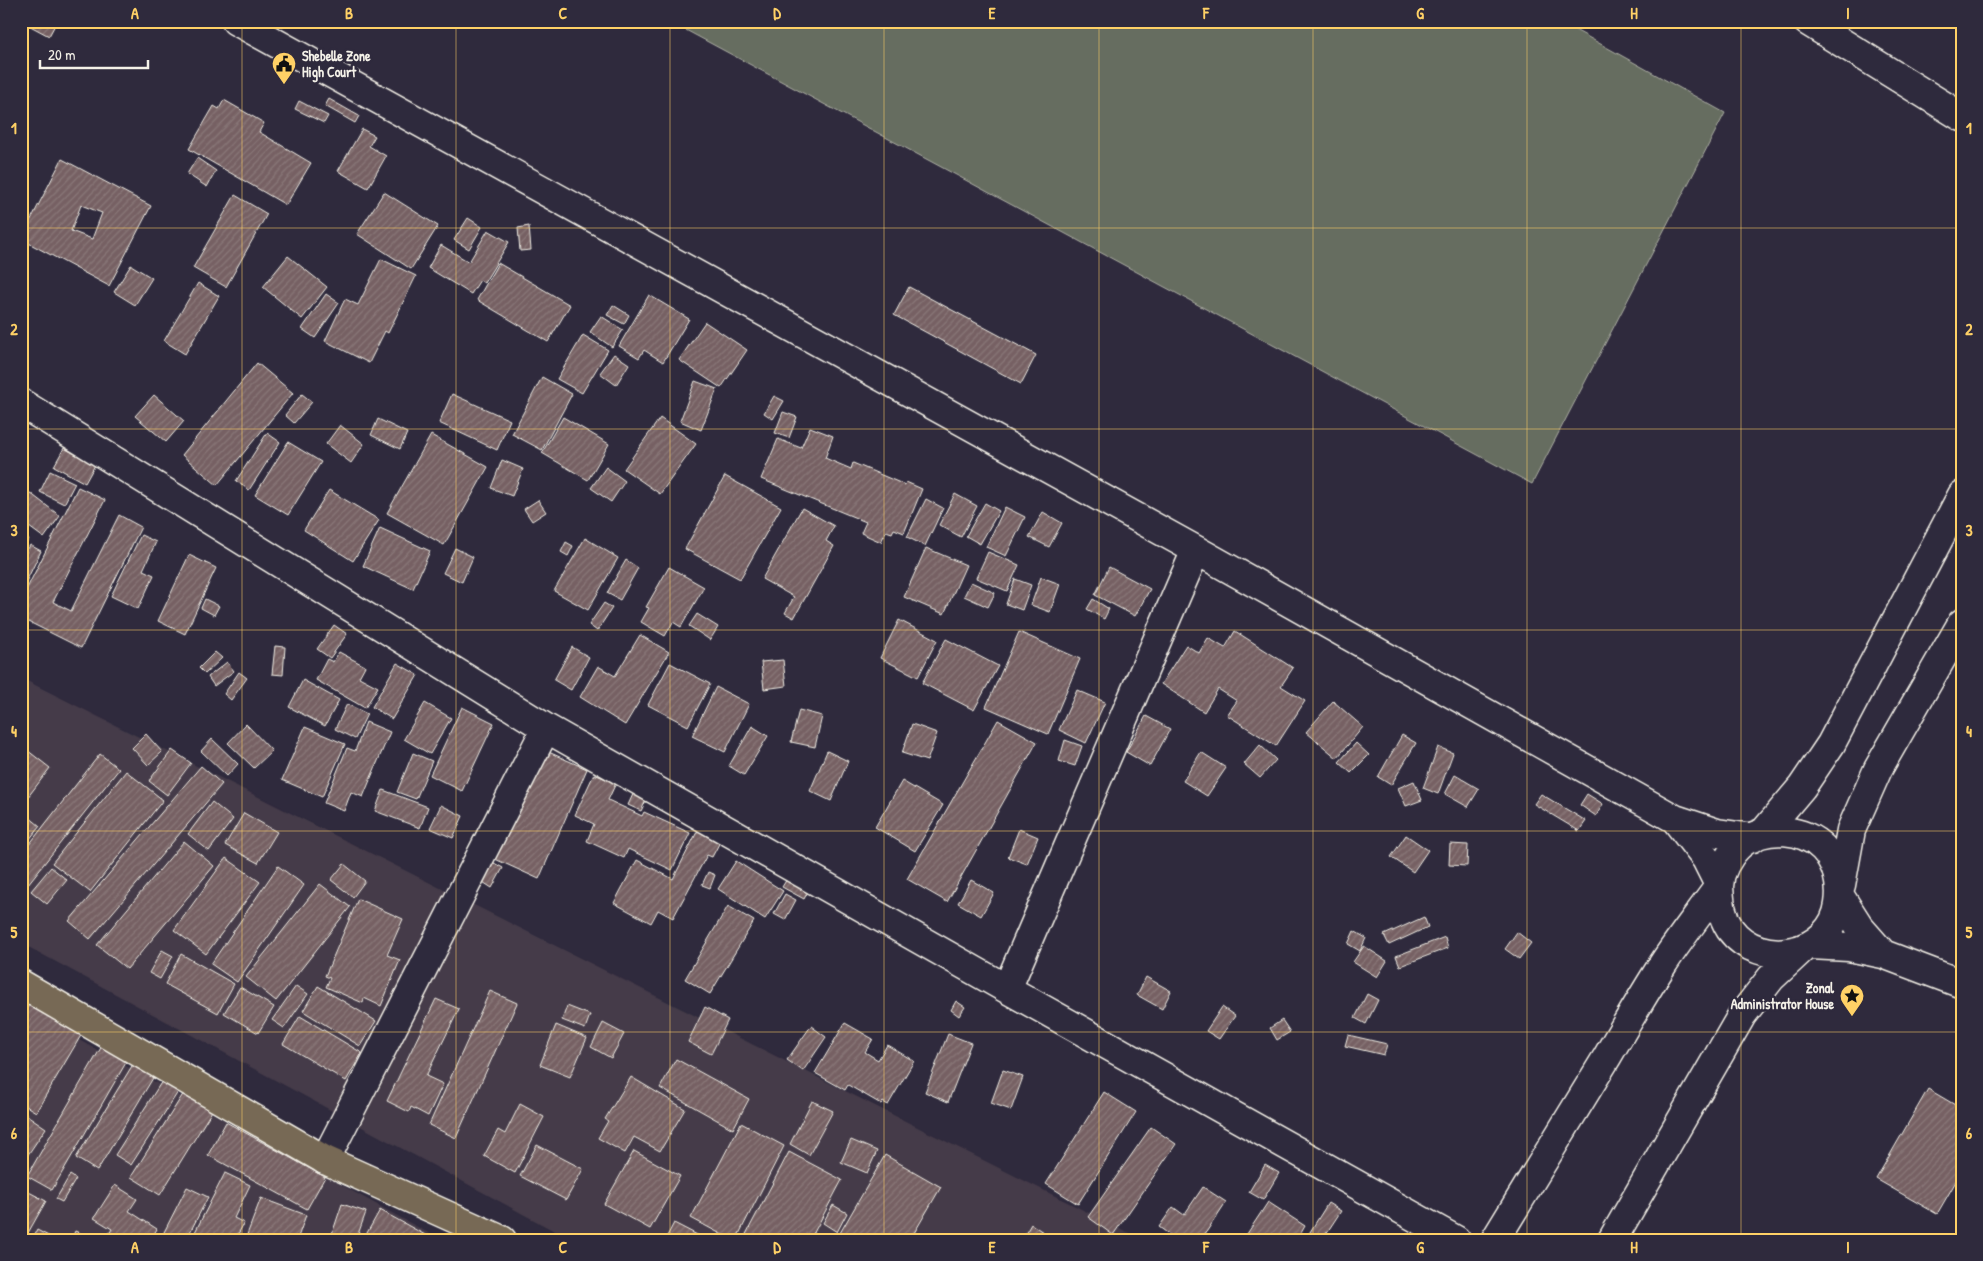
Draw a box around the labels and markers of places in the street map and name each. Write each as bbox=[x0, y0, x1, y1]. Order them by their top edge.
place label: Shebelle Zone High Court bbox=[302, 46, 371, 83]
public building icon: Shebelle Zone High Court bbox=[271, 51, 297, 85]
place label: Zonal Administrator House bbox=[1731, 978, 1834, 1013]
place icon: Zonal Administrator House bbox=[1839, 983, 1865, 1017]

